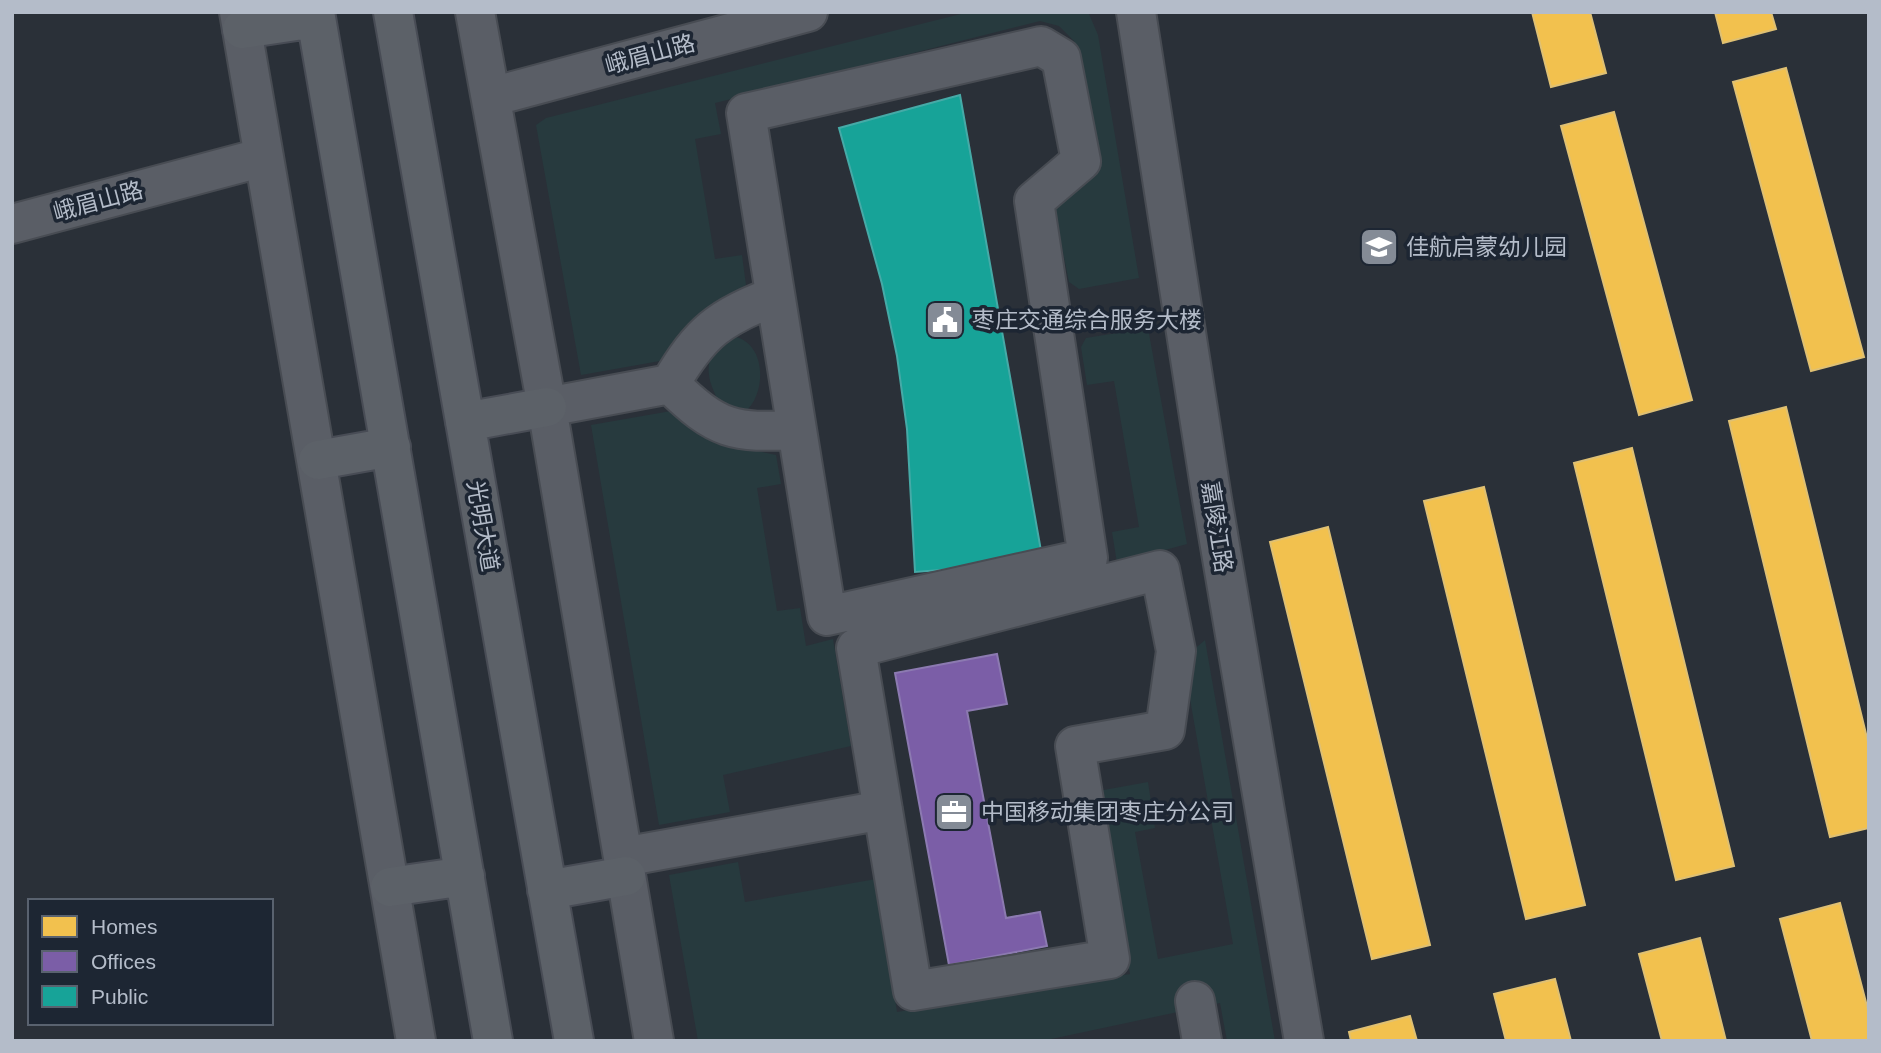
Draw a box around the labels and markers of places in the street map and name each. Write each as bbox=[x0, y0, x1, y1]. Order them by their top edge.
school or university icon: 佳航启蒙幼儿园 bbox=[1358, 226, 1400, 268]
place label: 佳航启蒙幼儿园 bbox=[1406, 234, 1567, 260]
public building icon: 枣庄交通综合服务大楼 bbox=[924, 299, 966, 341]
place label: 枣庄交通综合服务大楼 bbox=[972, 307, 1202, 333]
office icon: 中国移动集团枣庄分公司 bbox=[933, 791, 975, 833]
place label: 中国移动集团枣庄分公司 bbox=[981, 799, 1234, 825]

